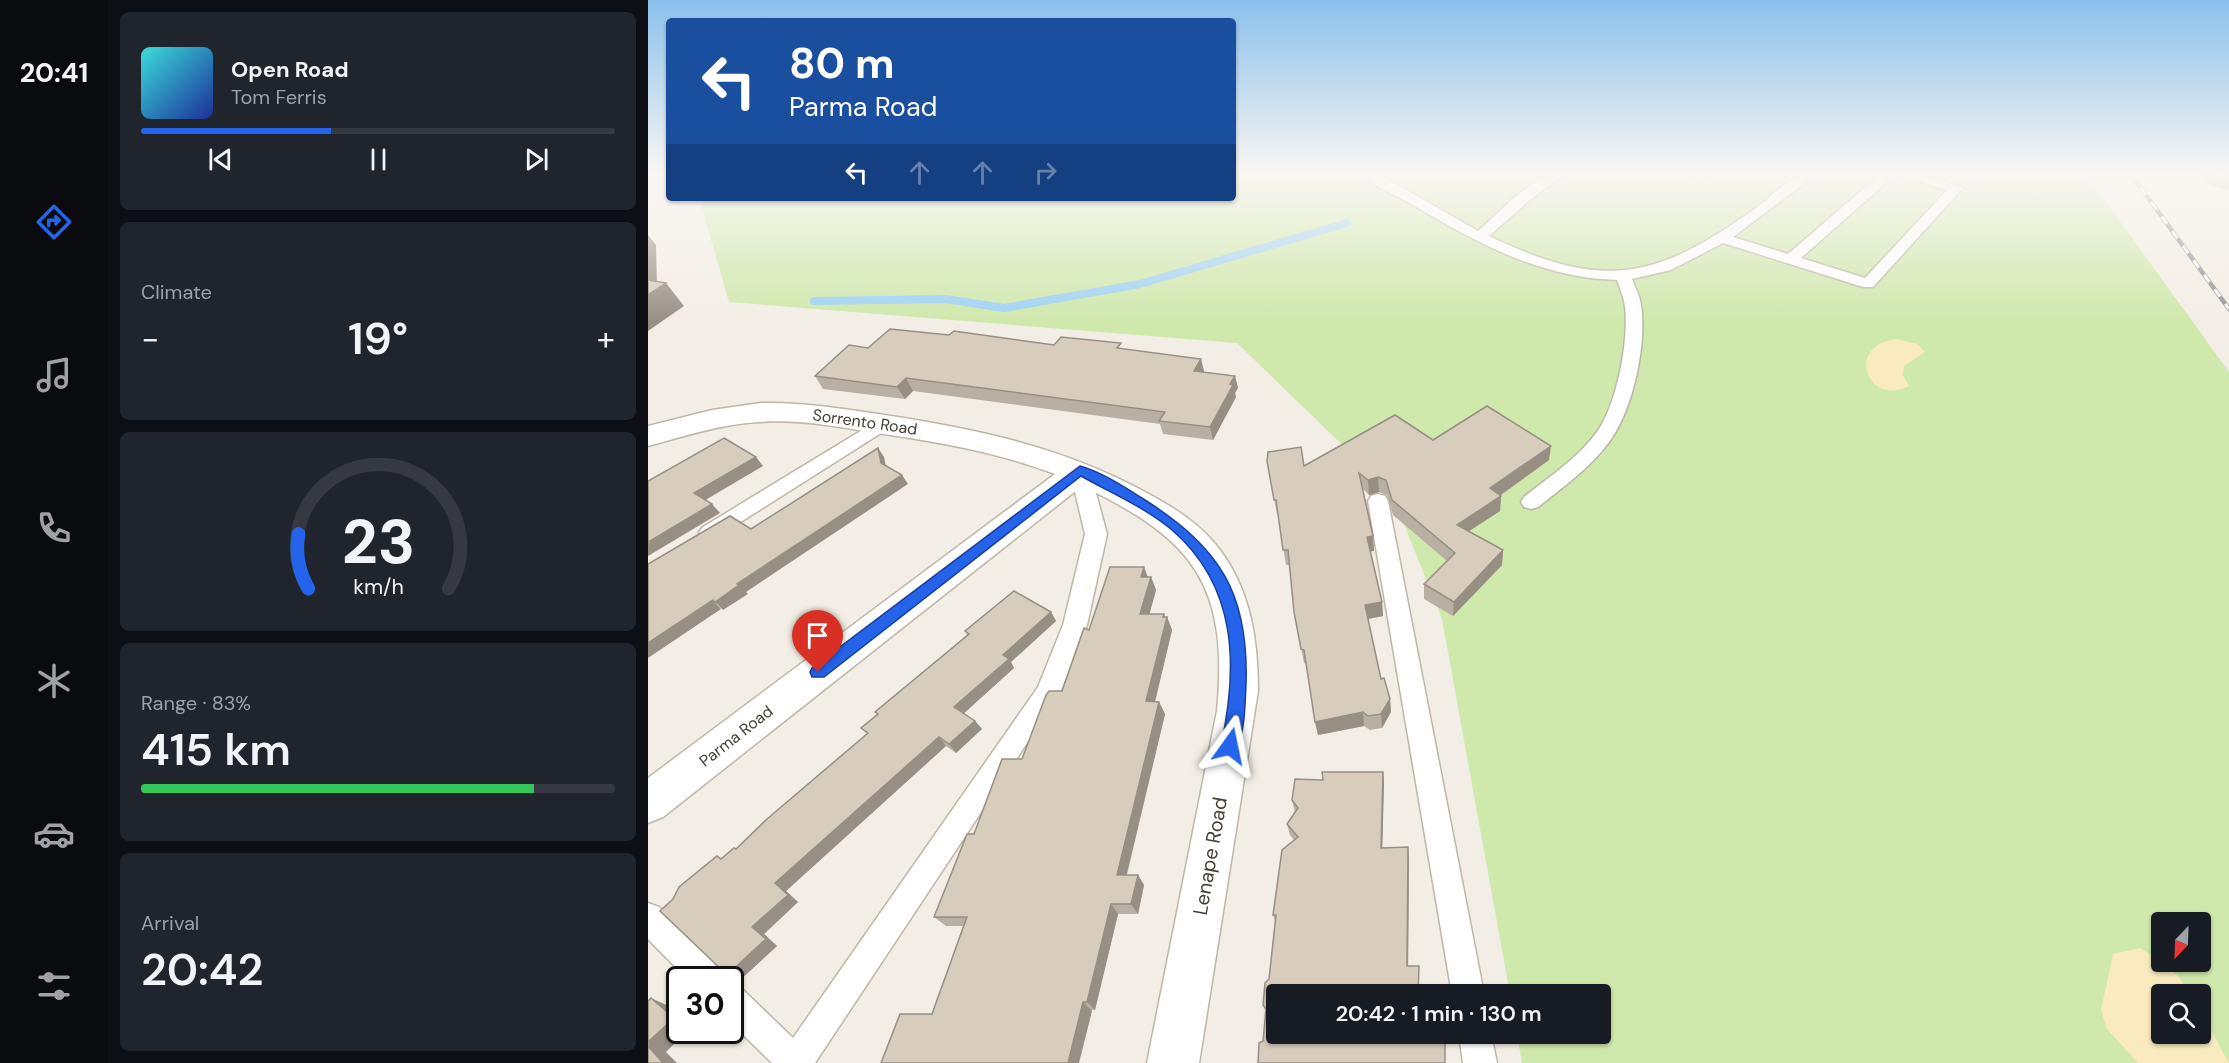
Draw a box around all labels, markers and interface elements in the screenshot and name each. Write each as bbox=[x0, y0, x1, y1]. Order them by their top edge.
text: 80 m bbox=[789, 36, 895, 91]
icon: left bbox=[690, 42, 768, 120]
text: 20:41 bbox=[20, 55, 88, 90]
text: Open Road bbox=[231, 55, 349, 84]
text: Tom Ferris bbox=[231, 84, 327, 110]
text: Parma Road bbox=[789, 89, 938, 124]
icon: previous bbox=[204, 143, 237, 176]
icon: pause bbox=[362, 143, 395, 176]
icon: next bbox=[520, 143, 553, 176]
icon: left bbox=[840, 156, 873, 189]
icon: ahead bbox=[903, 156, 936, 189]
icon: ahead bbox=[966, 156, 999, 189]
icon: right bbox=[1029, 156, 1062, 189]
icon: directions bbox=[33, 201, 75, 243]
text: Climate bbox=[141, 279, 212, 305]
text: 19° bbox=[348, 309, 408, 368]
text: − bbox=[141, 317, 159, 360]
text: + bbox=[597, 317, 615, 360]
icon: music bbox=[33, 354, 75, 396]
street label: Sorrento Road bbox=[811, 404, 919, 440]
text: 23 bbox=[341, 501, 415, 582]
icon: phone bbox=[33, 507, 75, 549]
text: km/h bbox=[353, 573, 403, 601]
pin bbox=[792, 610, 843, 672]
icon: arrive bbox=[801, 619, 834, 652]
icon: climate bbox=[33, 660, 75, 702]
text: Range · 83% bbox=[141, 690, 251, 716]
street label: Parma Road bbox=[695, 701, 777, 771]
position arrow bbox=[1198, 714, 1262, 778]
text: 415 km bbox=[141, 720, 291, 779]
street label: Lenape Road bbox=[1187, 795, 1233, 917]
icon: car bbox=[33, 813, 75, 855]
text: Arrival bbox=[141, 910, 199, 936]
north arrow bbox=[2151, 912, 2211, 972]
map controls bbox=[2151, 912, 2211, 1044]
text: 20:42 bbox=[141, 940, 264, 999]
icon: filters bbox=[33, 965, 75, 1007]
speed limit sign: 30 bbox=[666, 966, 744, 1044]
button: search bbox=[2151, 984, 2211, 1044]
text: 20:42 · 1 min · 130 m bbox=[1335, 999, 1542, 1028]

